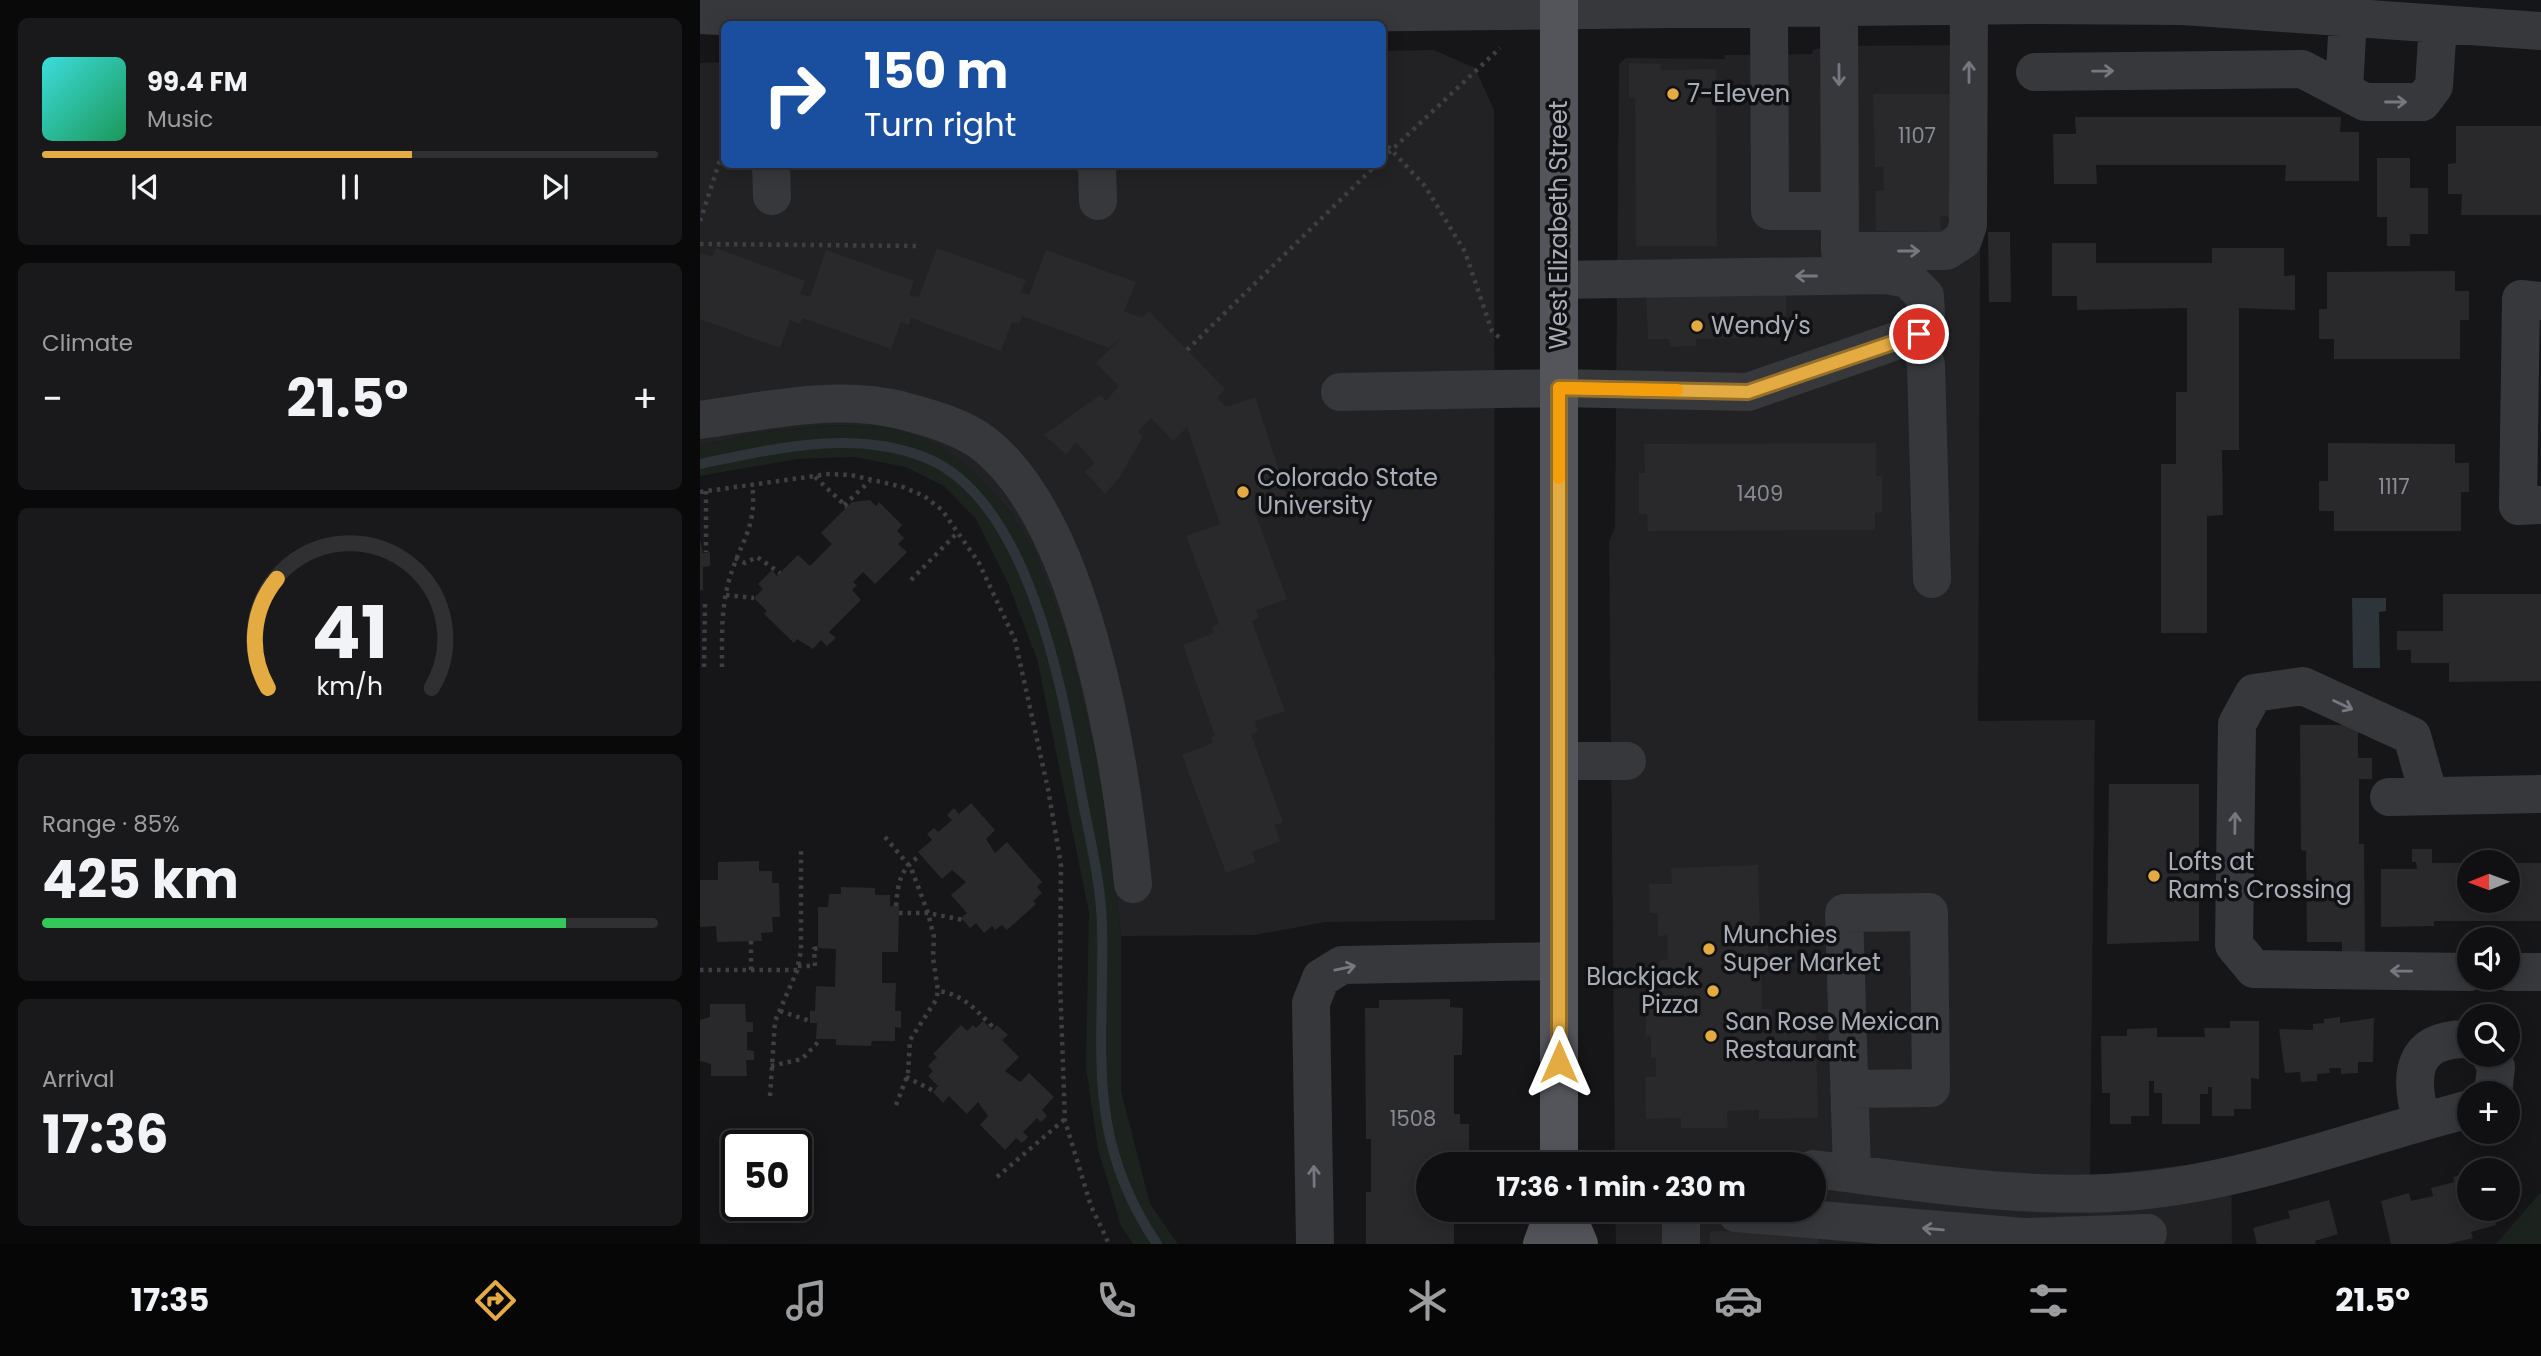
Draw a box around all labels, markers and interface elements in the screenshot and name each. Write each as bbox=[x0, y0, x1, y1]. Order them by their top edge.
text: 150 m bbox=[864, 37, 1009, 105]
icon: right bbox=[749, 49, 840, 140]
one-way arrow bbox=[1962, 61, 1976, 84]
text: 99.4 FM bbox=[147, 64, 248, 100]
one-way arrow bbox=[1833, 64, 1846, 87]
one-way arrow bbox=[2091, 64, 2114, 78]
place label: 7-Eleven bbox=[1687, 77, 1790, 110]
marker: 7-Eleven bbox=[1665, 86, 1681, 102]
one-way arrow bbox=[2384, 95, 2407, 109]
street label: West Elizabeth Street bbox=[1542, 100, 1575, 350]
text: Turn right bbox=[864, 102, 1016, 147]
text: Music bbox=[147, 103, 213, 135]
house number: 1107 bbox=[1898, 121, 1936, 150]
icon: previous bbox=[126, 168, 164, 206]
icon: pause bbox=[331, 168, 369, 206]
icon: next bbox=[536, 168, 574, 206]
one-way arrow bbox=[1897, 244, 1920, 258]
one-way arrow bbox=[1795, 269, 1818, 283]
pin bbox=[1889, 304, 1949, 364]
place label: Wendy's bbox=[1711, 309, 1811, 342]
icon: arrive bbox=[1900, 315, 1938, 353]
marker: Wendy's bbox=[1689, 318, 1705, 334]
text: Climate bbox=[42, 327, 133, 359]
text: 21.5° bbox=[287, 362, 408, 435]
text: − bbox=[42, 372, 63, 425]
text: + bbox=[632, 372, 658, 425]
place label: Colorado State University bbox=[1257, 461, 1438, 522]
house number: 1117 bbox=[2378, 472, 2410, 501]
house number: 1409 bbox=[1737, 479, 1783, 508]
marker: Colorado State University bbox=[1235, 484, 1251, 500]
text: 41 bbox=[312, 582, 388, 683]
text: km/h bbox=[317, 669, 383, 704]
one-way arrow bbox=[2332, 698, 2353, 712]
text: Range · 85% bbox=[42, 808, 180, 840]
one-way arrow bbox=[2229, 812, 2242, 835]
text: 425 km bbox=[42, 843, 239, 916]
place label: Lofts at Ram's Crossing bbox=[2168, 845, 2352, 906]
north arrow bbox=[2457, 850, 2520, 914]
map controls bbox=[2457, 850, 2520, 1221]
marker: Lofts at Ram's Crossing bbox=[2146, 868, 2162, 884]
place label: Munchies Super Market bbox=[1723, 918, 1881, 979]
button: sound bbox=[2457, 927, 2520, 990]
marker: Munchies Super Market bbox=[1701, 941, 1717, 957]
one-way arrow bbox=[1334, 960, 1356, 973]
place label: Blackjack Pizza bbox=[1586, 960, 1700, 1021]
one-way arrow bbox=[2390, 964, 2413, 978]
marker: Blackjack Pizza bbox=[1705, 983, 1721, 999]
button: search bbox=[2457, 1004, 2520, 1067]
place label: San Rose Mexican Restaurant bbox=[1725, 1005, 1940, 1066]
position arrow bbox=[1522, 1025, 1596, 1099]
marker: San Rose Mexican Restaurant bbox=[1703, 1028, 1719, 1044]
text: Arrival bbox=[42, 1063, 114, 1095]
button: + bbox=[2457, 1081, 2520, 1144]
text: 17:36 bbox=[42, 1098, 169, 1171]
house number: 1508 bbox=[1390, 1104, 1436, 1133]
speed limit sign: 50 bbox=[721, 1130, 812, 1221]
button: − bbox=[2457, 1158, 2520, 1221]
one-way arrow bbox=[1307, 1165, 1320, 1188]
text: 17:36 · 1 min · 230 m bbox=[1496, 1169, 1746, 1205]
one-way arrow bbox=[1922, 1222, 1945, 1235]
icon: directions bbox=[471, 1276, 520, 1325]
icon: music bbox=[782, 1276, 831, 1325]
icon: phone bbox=[1092, 1276, 1141, 1325]
icon: climate bbox=[1403, 1276, 1452, 1325]
icon: car bbox=[1714, 1276, 1763, 1325]
icon: filters bbox=[2024, 1276, 2073, 1325]
text: 17:35 bbox=[131, 1277, 209, 1322]
text: 21.5° bbox=[2335, 1277, 2410, 1322]

